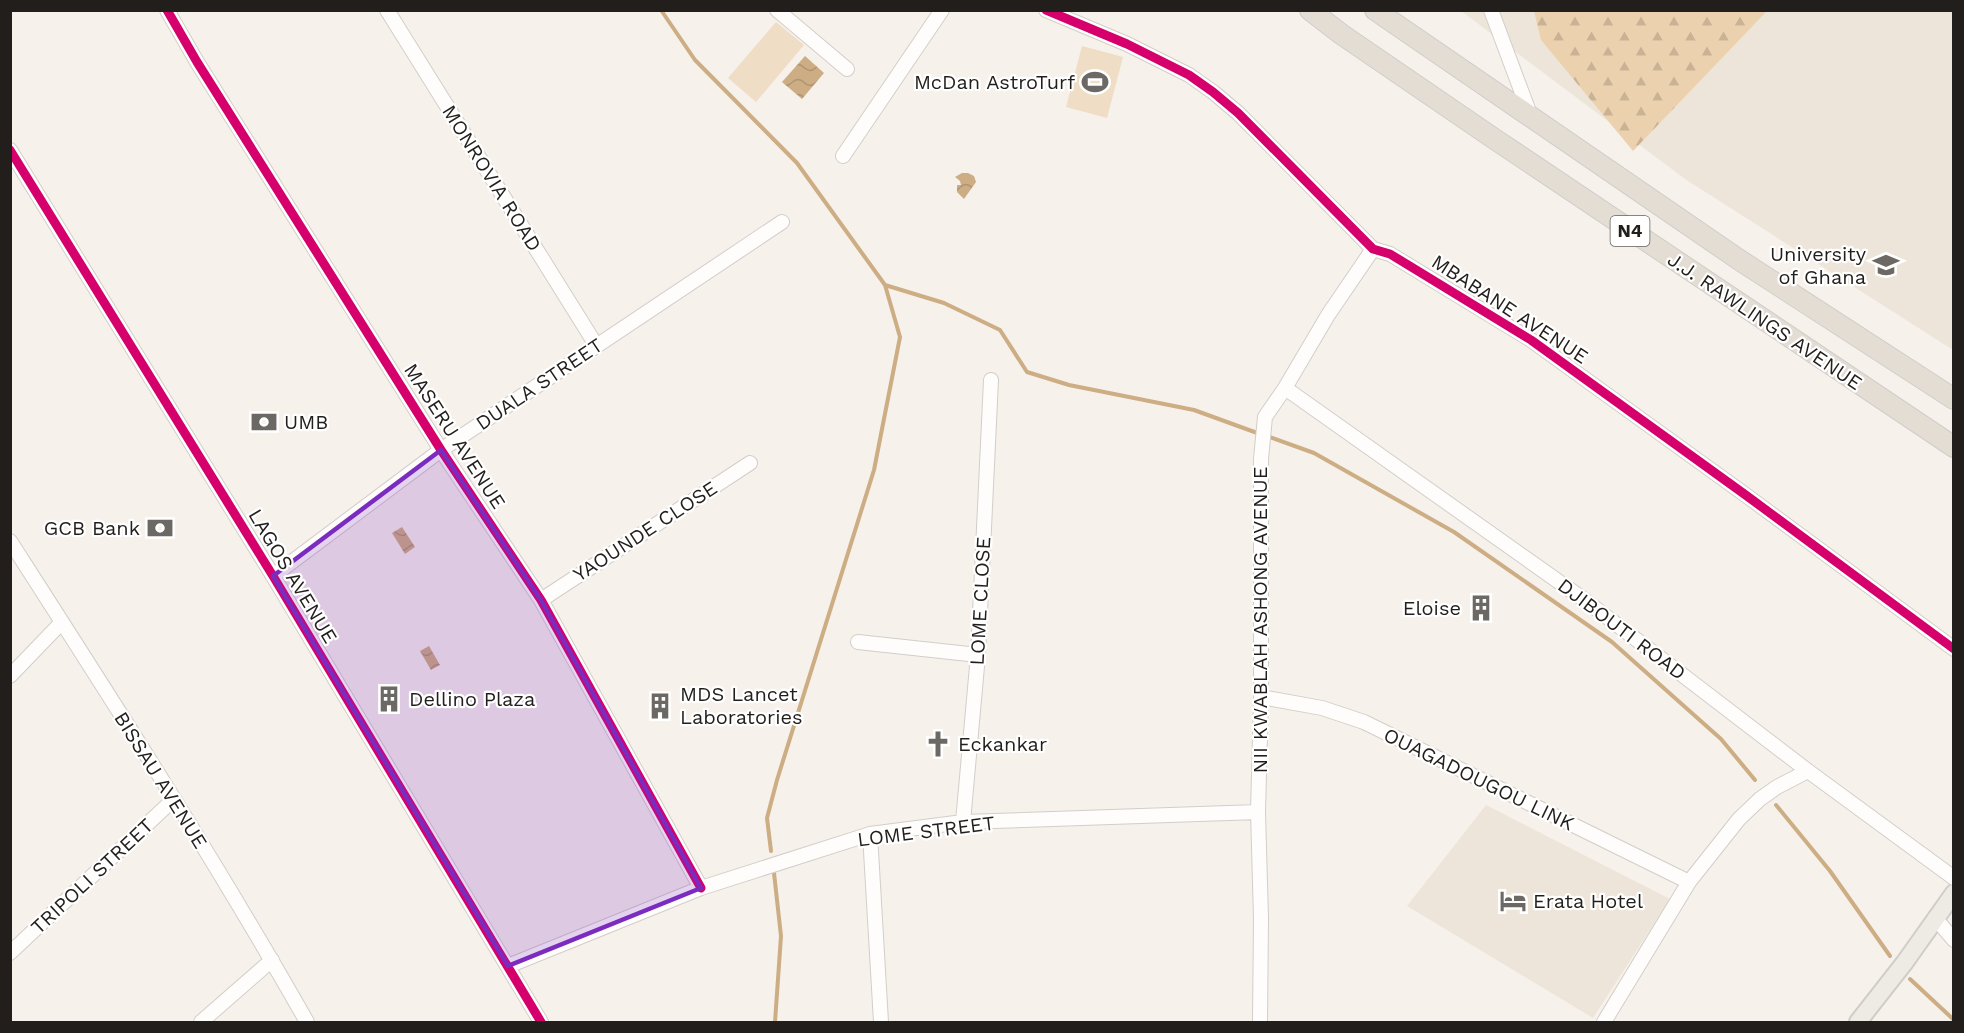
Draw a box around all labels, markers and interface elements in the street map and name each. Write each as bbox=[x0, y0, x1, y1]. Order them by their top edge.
sports icon: McDan AstroTurf bbox=[1080, 67, 1110, 97]
place label: McDan AstroTurf bbox=[914, 70, 1075, 94]
street label: MONROVIA ROAD bbox=[437, 100, 547, 256]
road number: N4 bbox=[1610, 216, 1650, 246]
place label: University of Ghana bbox=[1770, 242, 1867, 289]
street label: J.J. RAWLINGS AVENUE bbox=[1663, 247, 1867, 395]
street label: MBABANE AVENUE bbox=[1427, 249, 1593, 369]
school or university icon: University of Ghana bbox=[1871, 250, 1901, 280]
street label: DUALA STREET bbox=[471, 333, 607, 435]
street label: MASERU AVENUE bbox=[399, 359, 511, 513]
bank icon: UMB bbox=[249, 407, 279, 437]
place label: UMB bbox=[284, 410, 328, 434]
street label: NII KWABLAH ASHONG AVENUE bbox=[1248, 467, 1272, 774]
street label: YAOUNDE CLOSE bbox=[569, 476, 721, 586]
street label: LAGOS AVENUE bbox=[243, 505, 343, 647]
bank icon: GCB Bank bbox=[145, 513, 175, 543]
place label: GCB Bank bbox=[44, 516, 140, 540]
street label: LOME CLOSE bbox=[965, 536, 995, 666]
street label: DJIBOUTI ROAD bbox=[1553, 573, 1691, 685]
building icon: Eloise bbox=[1466, 593, 1496, 623]
place label: Eloise bbox=[1403, 596, 1461, 620]
place label: MDS Lancet Laboratories bbox=[680, 682, 803, 729]
building icon: Dellino Plaza bbox=[374, 684, 404, 714]
place label: Dellino Plaza bbox=[409, 687, 535, 711]
building icon: MDS Lancet Laboratories bbox=[645, 691, 675, 721]
street label: BISSAU AVENUE bbox=[109, 707, 213, 853]
street label: OUAGADOUGOU LINK bbox=[1380, 722, 1578, 836]
church icon: Eckankar bbox=[923, 729, 953, 759]
place label: Eckankar bbox=[958, 732, 1047, 756]
street label: LOME STREET bbox=[856, 811, 996, 851]
street label: TRIPOLI STREET bbox=[26, 813, 158, 939]
hotel icon: Erata Hotel bbox=[1498, 886, 1528, 916]
place label: Erata Hotel bbox=[1533, 889, 1643, 913]

